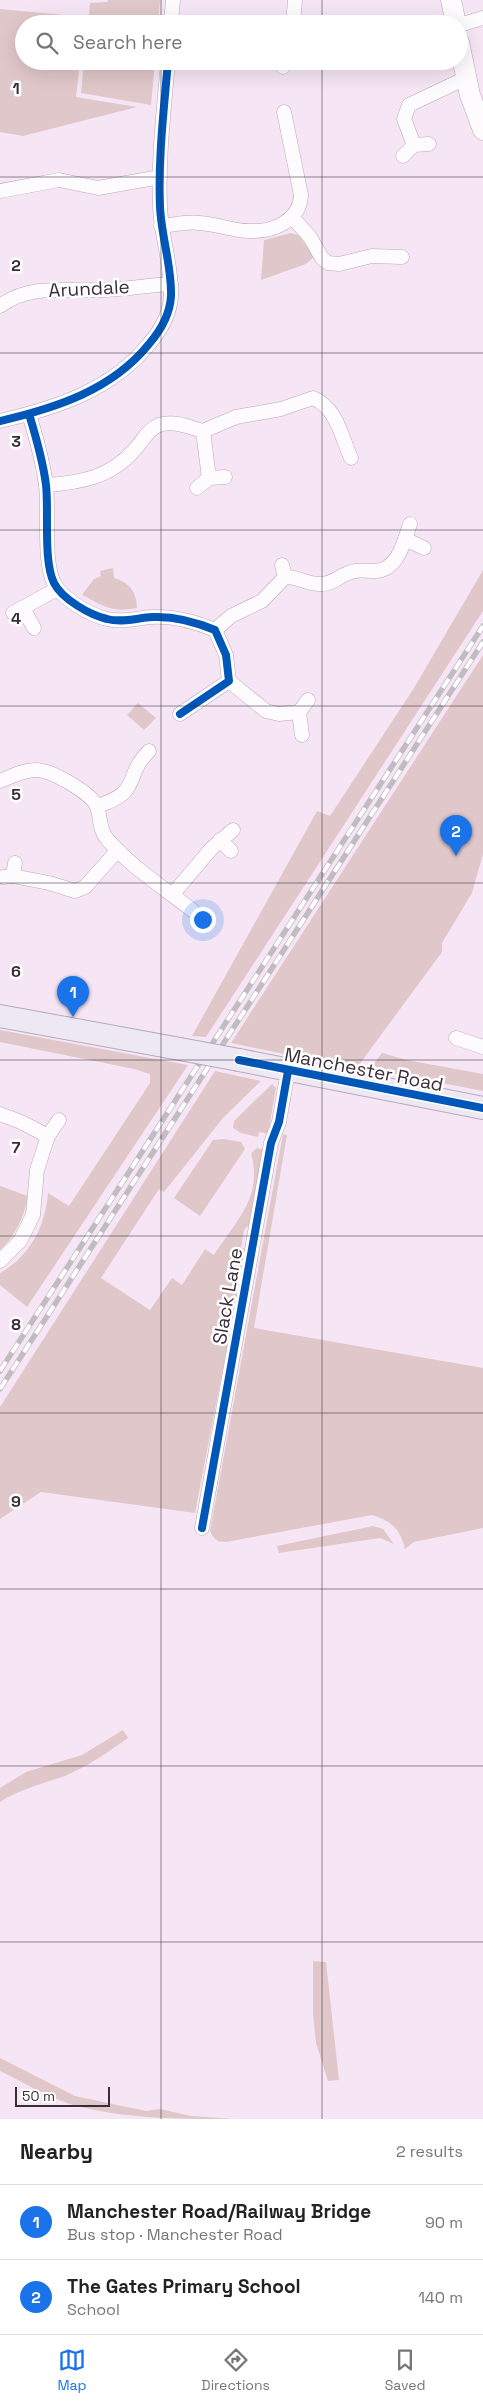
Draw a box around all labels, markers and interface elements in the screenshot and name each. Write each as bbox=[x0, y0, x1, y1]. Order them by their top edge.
search box bbox=[15, 15, 468, 70]
icon: search bbox=[33, 29, 61, 57]
text: Search here bbox=[73, 30, 183, 55]
text: 1 bbox=[12, 78, 20, 99]
text: 2 bbox=[11, 255, 21, 276]
street label: Arundale bbox=[48, 274, 130, 303]
text: 3 bbox=[11, 431, 21, 452]
text: 4 bbox=[11, 608, 21, 629]
text: 5 bbox=[11, 784, 21, 805]
pin: 2 bbox=[440, 815, 472, 856]
your location bbox=[190, 907, 216, 933]
text: 6 bbox=[11, 961, 21, 982]
pin: 1 bbox=[57, 976, 89, 1017]
street label: Manchester Road bbox=[282, 1042, 446, 1097]
text: 7 bbox=[12, 1137, 21, 1158]
street label: Slack Lane bbox=[207, 1246, 248, 1346]
text: 8 bbox=[11, 1314, 21, 1335]
text: 9 bbox=[11, 1491, 21, 1512]
scale bar bbox=[15, 2084, 110, 2107]
text: 50 m bbox=[22, 2087, 55, 2105]
text: Nearby bbox=[20, 2138, 93, 2165]
text: 2 results bbox=[396, 2141, 463, 2162]
text: Manchester Road/Railway Bridge bbox=[67, 2199, 371, 2224]
text: 1 bbox=[32, 2212, 40, 2233]
text: 90 m bbox=[425, 2212, 463, 2233]
text: Bus stop · Manchester Road bbox=[67, 2224, 283, 2245]
text: The Gates Primary School bbox=[67, 2274, 301, 2299]
text: 2 bbox=[31, 2287, 41, 2308]
text: 140 m bbox=[418, 2287, 463, 2308]
text: School bbox=[67, 2299, 120, 2320]
tab: Map bbox=[57, 2346, 87, 2394]
tab: Directions bbox=[201, 2346, 270, 2394]
tab: Saved bbox=[385, 2346, 426, 2394]

